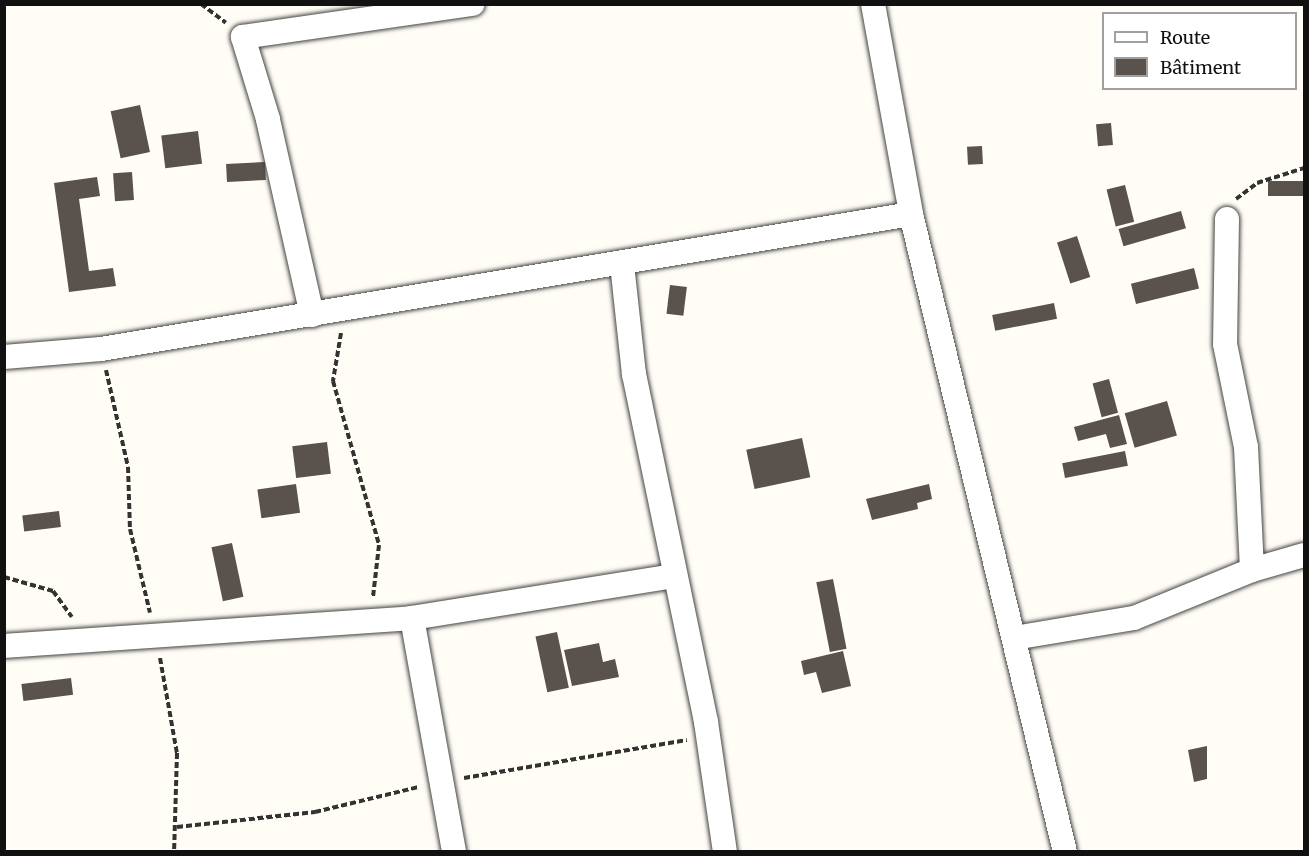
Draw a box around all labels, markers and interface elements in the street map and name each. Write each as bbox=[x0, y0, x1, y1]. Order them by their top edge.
legend bbox=[1102, 12, 1297, 90]
text: Route bbox=[1160, 26, 1210, 49]
text: Bâtiment bbox=[1160, 56, 1241, 79]

